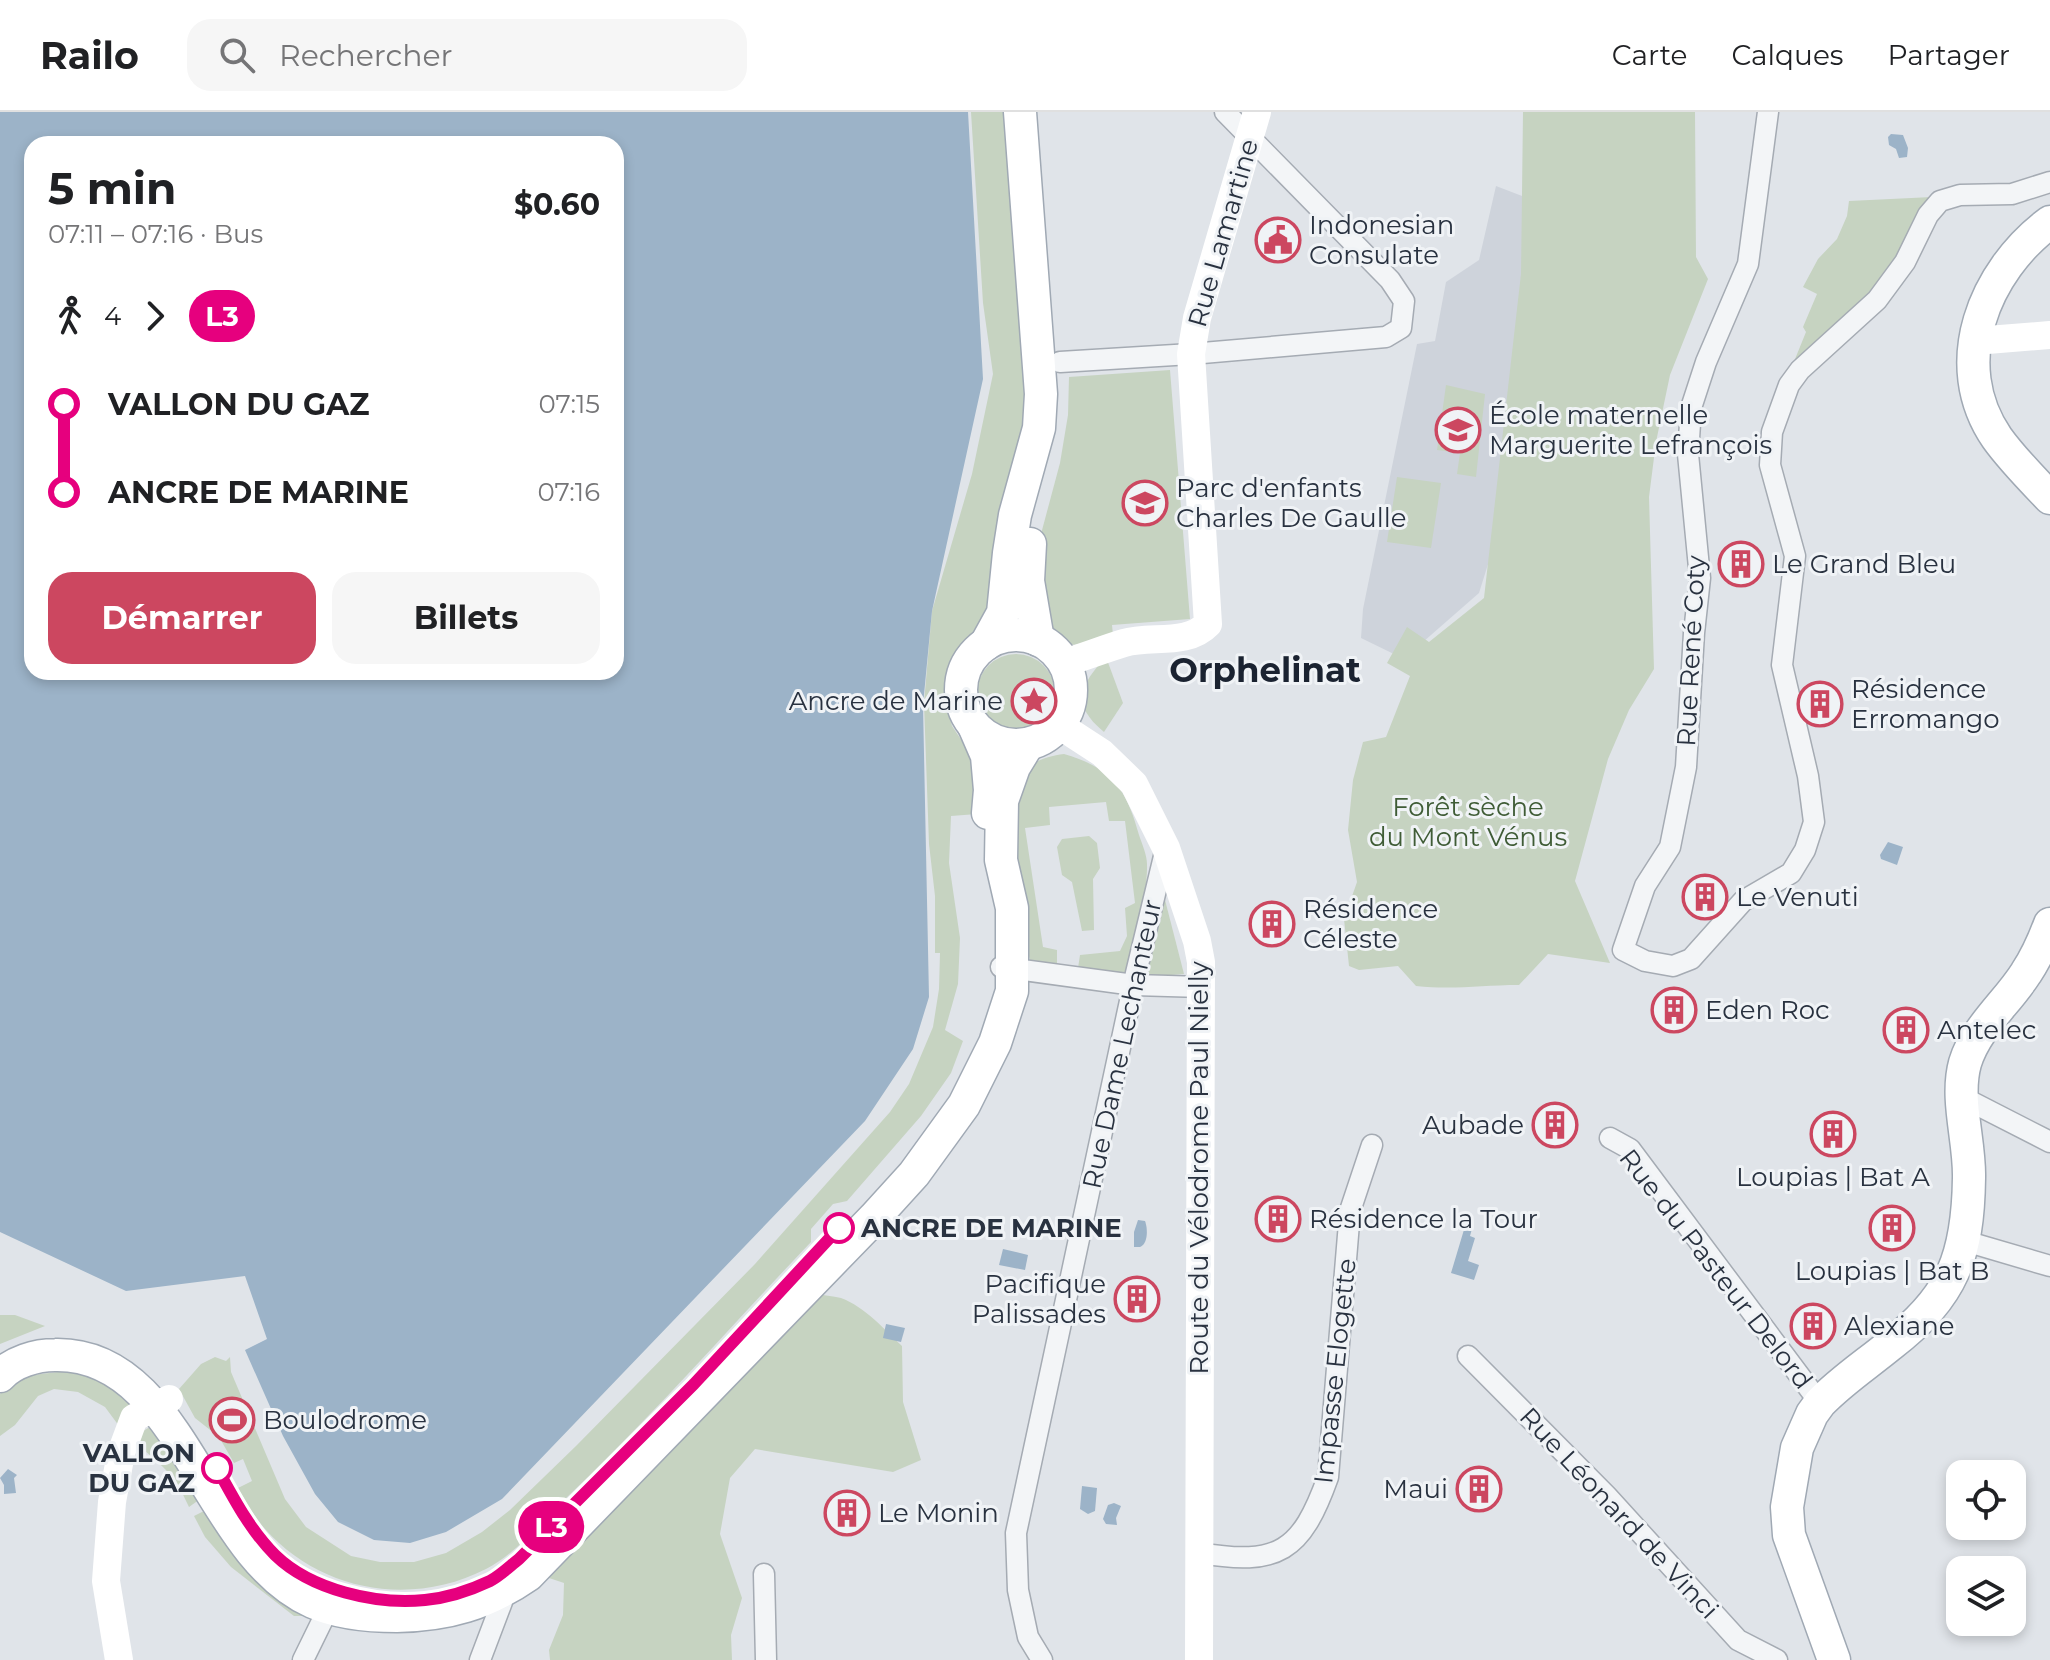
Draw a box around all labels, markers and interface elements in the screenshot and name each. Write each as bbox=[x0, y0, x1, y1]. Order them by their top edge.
search box bbox=[187, 19, 747, 91]
text: Railo bbox=[40, 32, 139, 79]
icon: search bbox=[215, 33, 259, 77]
text: Rechercher bbox=[279, 37, 453, 74]
text: Carte bbox=[1612, 38, 1687, 72]
text: Calques bbox=[1731, 38, 1843, 72]
text: Partager bbox=[1887, 38, 2010, 72]
street label: Rue Lamartine bbox=[1181, 135, 1265, 331]
text: 5 min bbox=[48, 161, 176, 215]
text: $0.60 bbox=[514, 186, 600, 223]
place label: Indonesian Consulate bbox=[1309, 209, 1454, 271]
public building icon: Indonesian Consulate bbox=[1254, 216, 1302, 264]
text: 07:11 – 07:16 · Bus bbox=[48, 218, 263, 250]
icon: walk bbox=[48, 294, 92, 338]
icon: forward bbox=[133, 294, 177, 338]
text: L3 bbox=[205, 299, 239, 333]
text: 4 bbox=[104, 300, 121, 332]
text: VALLON DU GAZ bbox=[108, 386, 369, 423]
text: 07:15 bbox=[539, 388, 600, 420]
place label: École maternelle Marguerite Lefrançois bbox=[1489, 399, 1772, 461]
school or university icon: École maternelle Marguerite Lefrançois bbox=[1434, 406, 1482, 454]
place label: Parc d'enfants Charles De Gaulle bbox=[1176, 472, 1406, 534]
text: ANCRE DE MARINE bbox=[108, 474, 409, 511]
text: 07:16 bbox=[537, 476, 600, 508]
school or university icon: Parc d'enfants Charles De Gaulle bbox=[1121, 479, 1169, 527]
building icon: Le Grand Bleu bbox=[1717, 540, 1765, 588]
place label: Le Grand Bleu bbox=[1772, 548, 1956, 580]
street label: Rue René Coty bbox=[1670, 554, 1712, 747]
button: Démarrer bbox=[48, 572, 316, 664]
button: Billets bbox=[332, 572, 600, 664]
district label: Orphelinat bbox=[1169, 649, 1361, 691]
place label: Résidence Erromango bbox=[1851, 673, 2000, 735]
place icon: Ancre de Marine bbox=[1010, 677, 1058, 725]
building icon: Résidence Erromango bbox=[1796, 680, 1844, 728]
place label: Ancre de Marine bbox=[789, 685, 1003, 717]
park label: Forêt sèche du Mont Vénus bbox=[1369, 791, 1567, 853]
building icon: Le Venuti bbox=[1681, 873, 1729, 921]
place label: Le Venuti bbox=[1736, 881, 1859, 913]
place label: Résidence Céleste bbox=[1303, 893, 1438, 955]
street label: Rue Dame Lechanteur bbox=[1076, 896, 1168, 1192]
building icon: Résidence Céleste bbox=[1248, 900, 1296, 948]
street label: Route du Vélodrome Paul Nielly bbox=[1183, 960, 1215, 1375]
building icon: Eden Roc bbox=[1650, 986, 1698, 1034]
place label: Eden Roc bbox=[1705, 994, 1830, 1026]
building icon: Antelec bbox=[1882, 1006, 1930, 1054]
place label: Antelec bbox=[1937, 1014, 2036, 1046]
building icon: Aubade bbox=[1531, 1101, 1579, 1149]
place label: Aubade bbox=[1422, 1109, 1524, 1141]
building icon: Loupias | Bat A bbox=[1809, 1110, 1857, 1158]
street label: Rue du Pasteur Delord bbox=[1612, 1143, 1820, 1395]
place label: Loupias | Bat A bbox=[1736, 1161, 1930, 1193]
building icon: Résidence la Tour bbox=[1254, 1195, 1302, 1243]
place label: Résidence la Tour bbox=[1309, 1203, 1538, 1235]
building icon: Loupias | Bat B bbox=[1868, 1204, 1916, 1252]
place label: ANCRE DE MARINE bbox=[860, 1212, 1122, 1244]
marker: ANCRE DE MARINE bbox=[824, 1213, 854, 1243]
place label: Loupias | Bat B bbox=[1795, 1255, 1989, 1287]
street label: Impasse Elogette bbox=[1307, 1257, 1363, 1485]
place label: Pacifique Palissades bbox=[972, 1268, 1106, 1330]
building icon: Pacifique Palissades bbox=[1113, 1275, 1161, 1323]
building icon: Alexiane bbox=[1789, 1302, 1837, 1350]
place label: Alexiane bbox=[1844, 1310, 1954, 1342]
sports icon: Boulodrome bbox=[208, 1396, 256, 1444]
street label: Rue Léonard de Vinci bbox=[1513, 1401, 1725, 1625]
place label: Boulodrome bbox=[263, 1404, 427, 1436]
place label: VALLON DU GAZ bbox=[82, 1437, 195, 1499]
marker: VALLON DU GAZ bbox=[202, 1453, 232, 1483]
map controls bbox=[1946, 1460, 2026, 1636]
button: locate bbox=[1946, 1460, 2026, 1540]
building icon: Maui bbox=[1455, 1465, 1503, 1513]
place label: Maui bbox=[1383, 1473, 1448, 1505]
building icon: Le Monin bbox=[823, 1489, 871, 1537]
place label: Le Monin bbox=[878, 1497, 999, 1529]
line badge: L3 bbox=[515, 1501, 587, 1553]
text: L3 bbox=[534, 1510, 568, 1544]
button: layers bbox=[1946, 1556, 2026, 1636]

